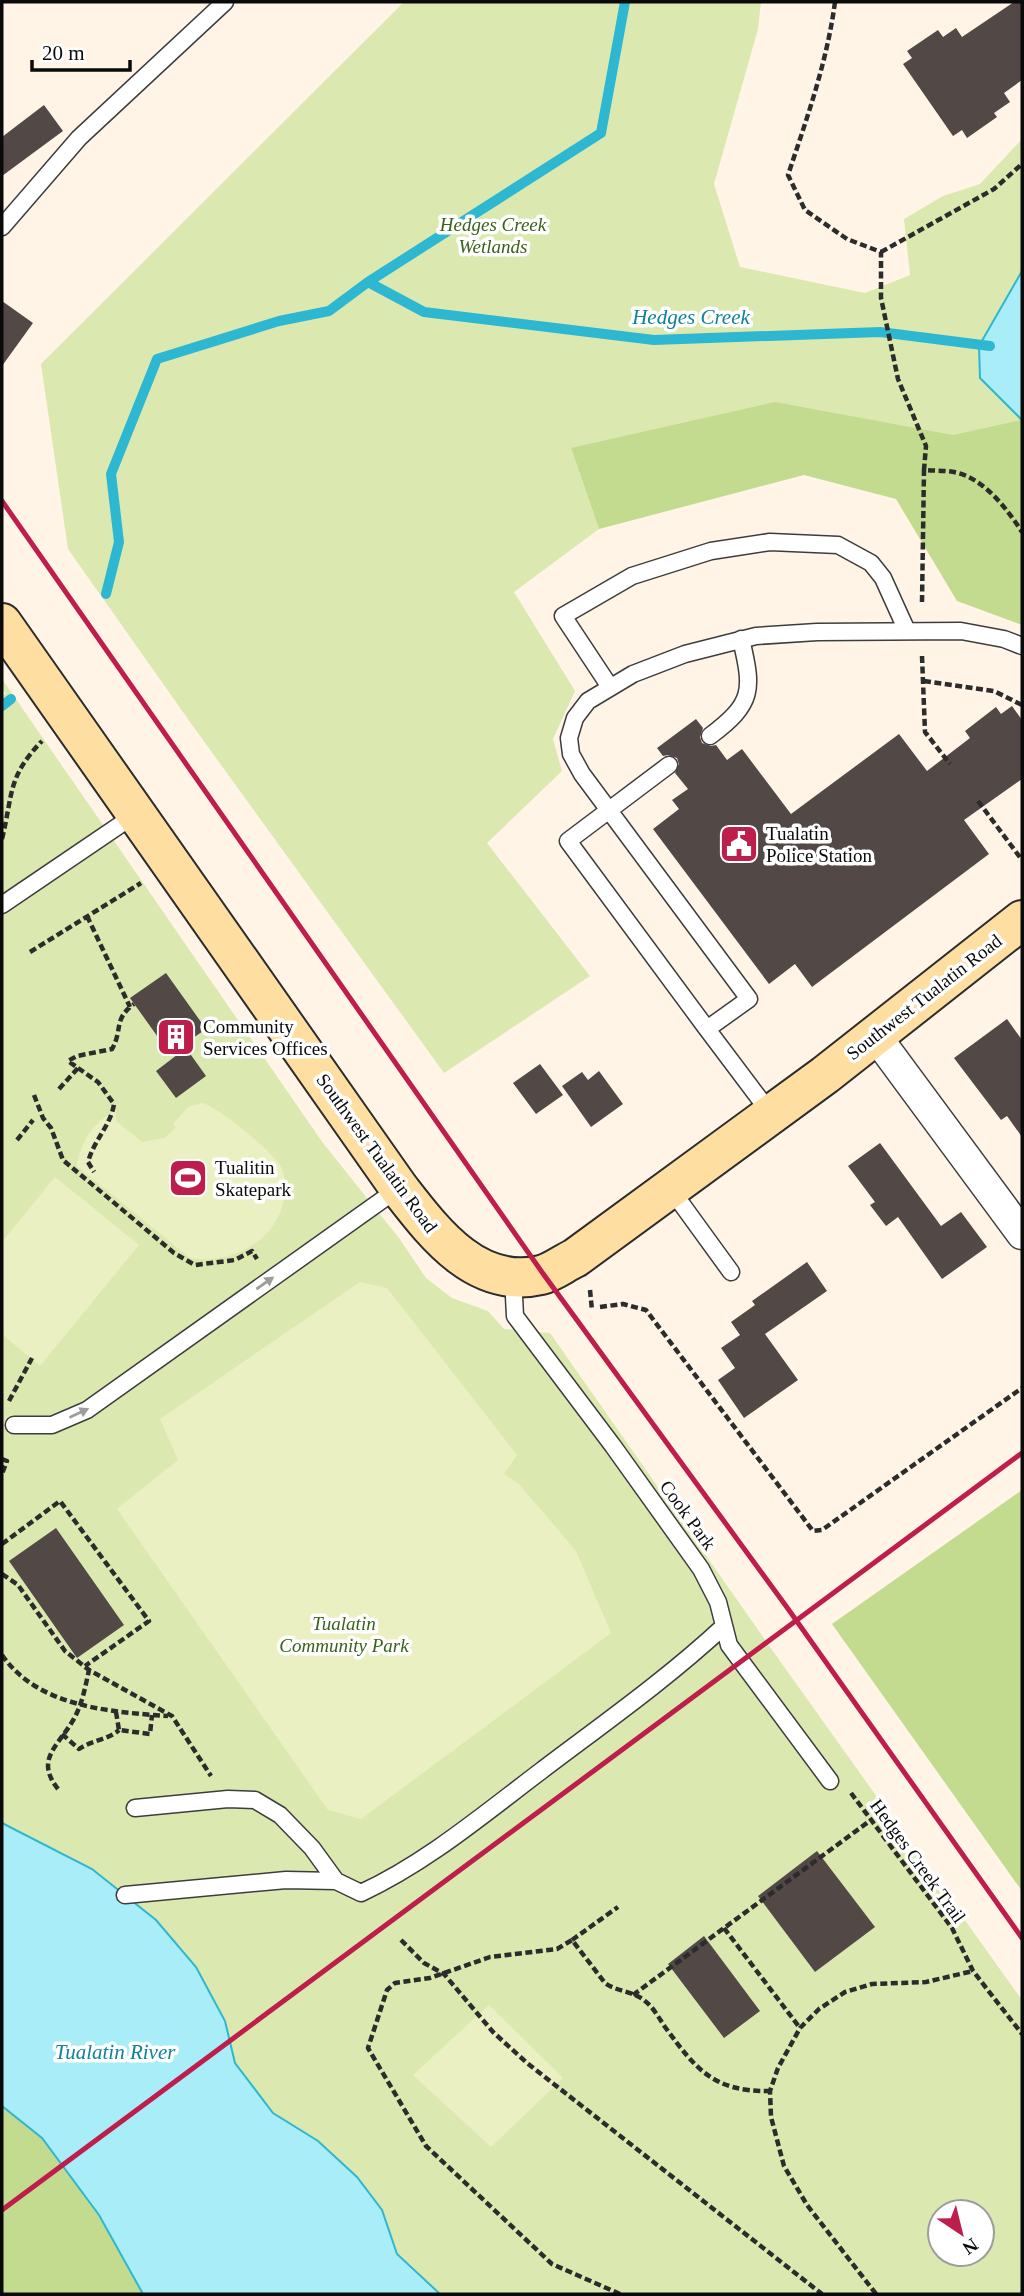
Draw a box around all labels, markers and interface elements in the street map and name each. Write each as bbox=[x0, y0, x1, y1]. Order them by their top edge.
scale bar bbox=[32, 28, 130, 72]
text: 20 m bbox=[42, 41, 85, 65]
park label: Hedges Creek Wetlands bbox=[439, 214, 547, 257]
water label: Hedges Creek bbox=[631, 305, 750, 329]
public building icon: Tualatin Police Station bbox=[718, 823, 760, 865]
place label: Tualatin Police Station bbox=[766, 823, 873, 866]
street label: Southwest Tualatin Road bbox=[842, 930, 1006, 1064]
building icon: Community Services Offices bbox=[155, 1016, 197, 1058]
place label: Community Services Offices bbox=[203, 1016, 328, 1059]
street label: Southwest Tualatin Road bbox=[312, 1070, 442, 1237]
sports icon: Tualitin Skatepark bbox=[167, 1157, 209, 1199]
place label: Tualitin Skatepark bbox=[215, 1157, 291, 1200]
one-way arrow bbox=[256, 1276, 274, 1290]
one-way arrow bbox=[69, 1407, 89, 1419]
street label: Cook Park bbox=[656, 1476, 721, 1554]
park label: Tualatin Community Park bbox=[279, 1613, 409, 1656]
street label: Hedges Creek Trail bbox=[866, 1795, 970, 1927]
water label: Tualatin River bbox=[55, 2040, 176, 2064]
north arrow bbox=[926, 2198, 996, 2268]
text: N bbox=[959, 2234, 982, 2259]

